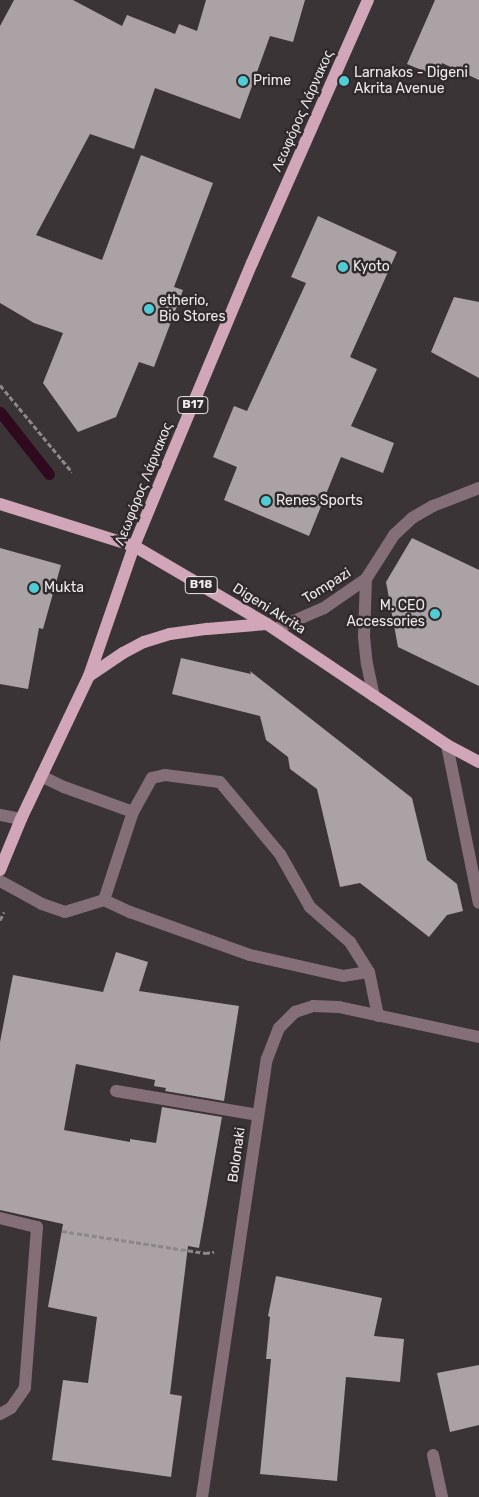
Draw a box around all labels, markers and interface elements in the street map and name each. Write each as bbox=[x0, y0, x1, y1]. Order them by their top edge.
street label: Λεωφόρος Λάρνακος bbox=[269, 48, 337, 174]
place label: Larnakos - Digeni Akrita Avenue bbox=[354, 65, 468, 98]
place label: Prime bbox=[253, 73, 291, 89]
marker: Prime bbox=[237, 75, 249, 87]
marker: Larnakos - Digeni Akrita Avenue bbox=[338, 75, 350, 87]
place label: Kyoto bbox=[353, 259, 390, 275]
marker: Kyoto bbox=[337, 261, 349, 273]
place label: etherio, Bio Stores bbox=[159, 293, 226, 326]
marker: etherio, Bio Stores bbox=[143, 303, 155, 315]
road number: B17 bbox=[177, 396, 209, 414]
street label: Λεωφόρος Λάρνακος bbox=[112, 420, 176, 548]
place label: Renes Sports bbox=[276, 493, 363, 509]
marker: Renes Sports bbox=[260, 495, 272, 507]
street label: Tompazi bbox=[300, 565, 354, 607]
road number: B18 bbox=[184, 576, 218, 594]
place label: Mukta bbox=[44, 580, 84, 596]
street label: Digeni Akrita bbox=[229, 580, 309, 638]
marker: Mukta bbox=[28, 582, 40, 594]
place label: M. CEO Accessories bbox=[346, 598, 425, 630]
marker: M. CEO Accessories bbox=[429, 608, 441, 620]
street label: Bolonaki bbox=[225, 1126, 249, 1184]

